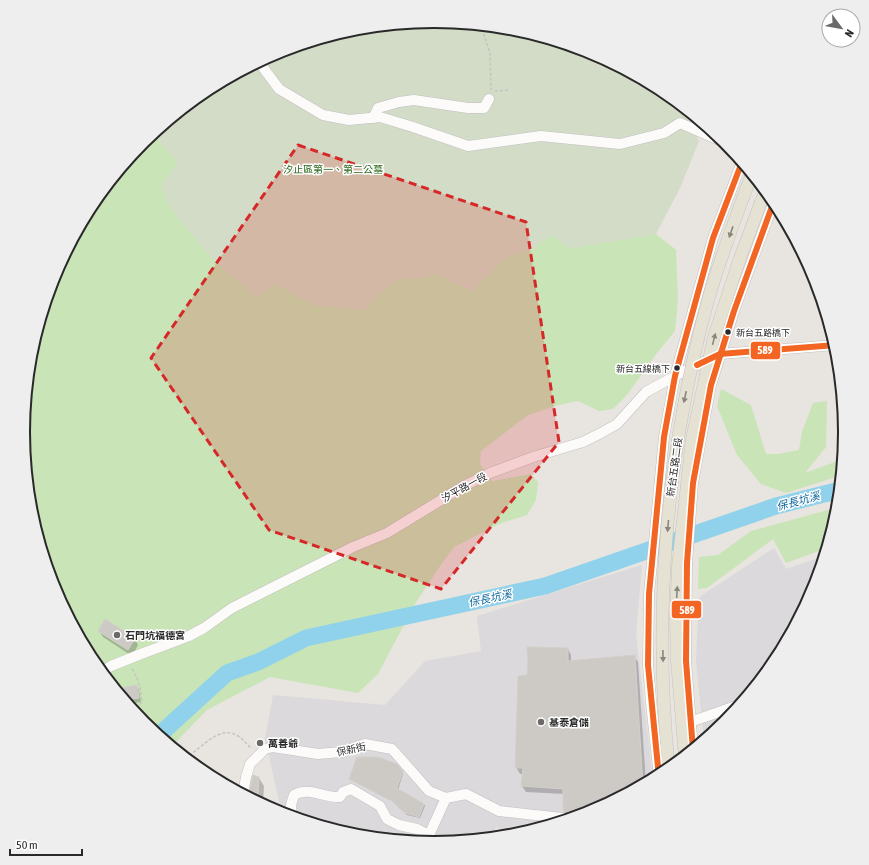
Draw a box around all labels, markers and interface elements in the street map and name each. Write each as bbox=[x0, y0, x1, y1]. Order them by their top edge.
north arrow bbox=[821, 8, 861, 48]
text: N bbox=[843, 27, 856, 39]
park label: 汐止區第一、第二公墓 bbox=[283, 164, 383, 175]
one-way arrow bbox=[727, 226, 733, 238]
marker: 新台五路橋下 bbox=[723, 327, 733, 337]
place label: 新台五路橋下 bbox=[736, 328, 790, 338]
one-way arrow bbox=[711, 333, 717, 346]
line badge: 589 bbox=[750, 341, 781, 360]
text: 589 bbox=[757, 344, 773, 356]
marker: 新台五線橋下 bbox=[672, 363, 682, 373]
place label: 新台五線橋下 bbox=[616, 364, 670, 374]
one-way arrow bbox=[682, 391, 688, 403]
street label: 新台五路二段 bbox=[665, 437, 684, 498]
street label: 汐平路一段 bbox=[440, 471, 489, 504]
water label: 保長坑溪 bbox=[775, 489, 823, 512]
one-way arrow bbox=[664, 520, 671, 532]
one-way arrow bbox=[673, 586, 680, 598]
water label: 保長坑溪 bbox=[467, 587, 515, 608]
line badge: 589 bbox=[671, 600, 702, 619]
text: 589 bbox=[679, 604, 695, 616]
marker: 石門坑福德宮 bbox=[112, 630, 122, 640]
place label: 石門坑福德宮 bbox=[125, 630, 185, 641]
one-way arrow bbox=[659, 650, 666, 662]
marker: 基泰倉儲 bbox=[536, 717, 546, 727]
place label: 基泰倉儲 bbox=[549, 717, 589, 728]
marker: 萬善爺 bbox=[255, 738, 265, 748]
place label: 萬善爺 bbox=[268, 738, 298, 749]
street label: 保新街 bbox=[335, 741, 367, 758]
scale bar bbox=[10, 831, 82, 857]
text: 50 m bbox=[16, 838, 38, 852]

